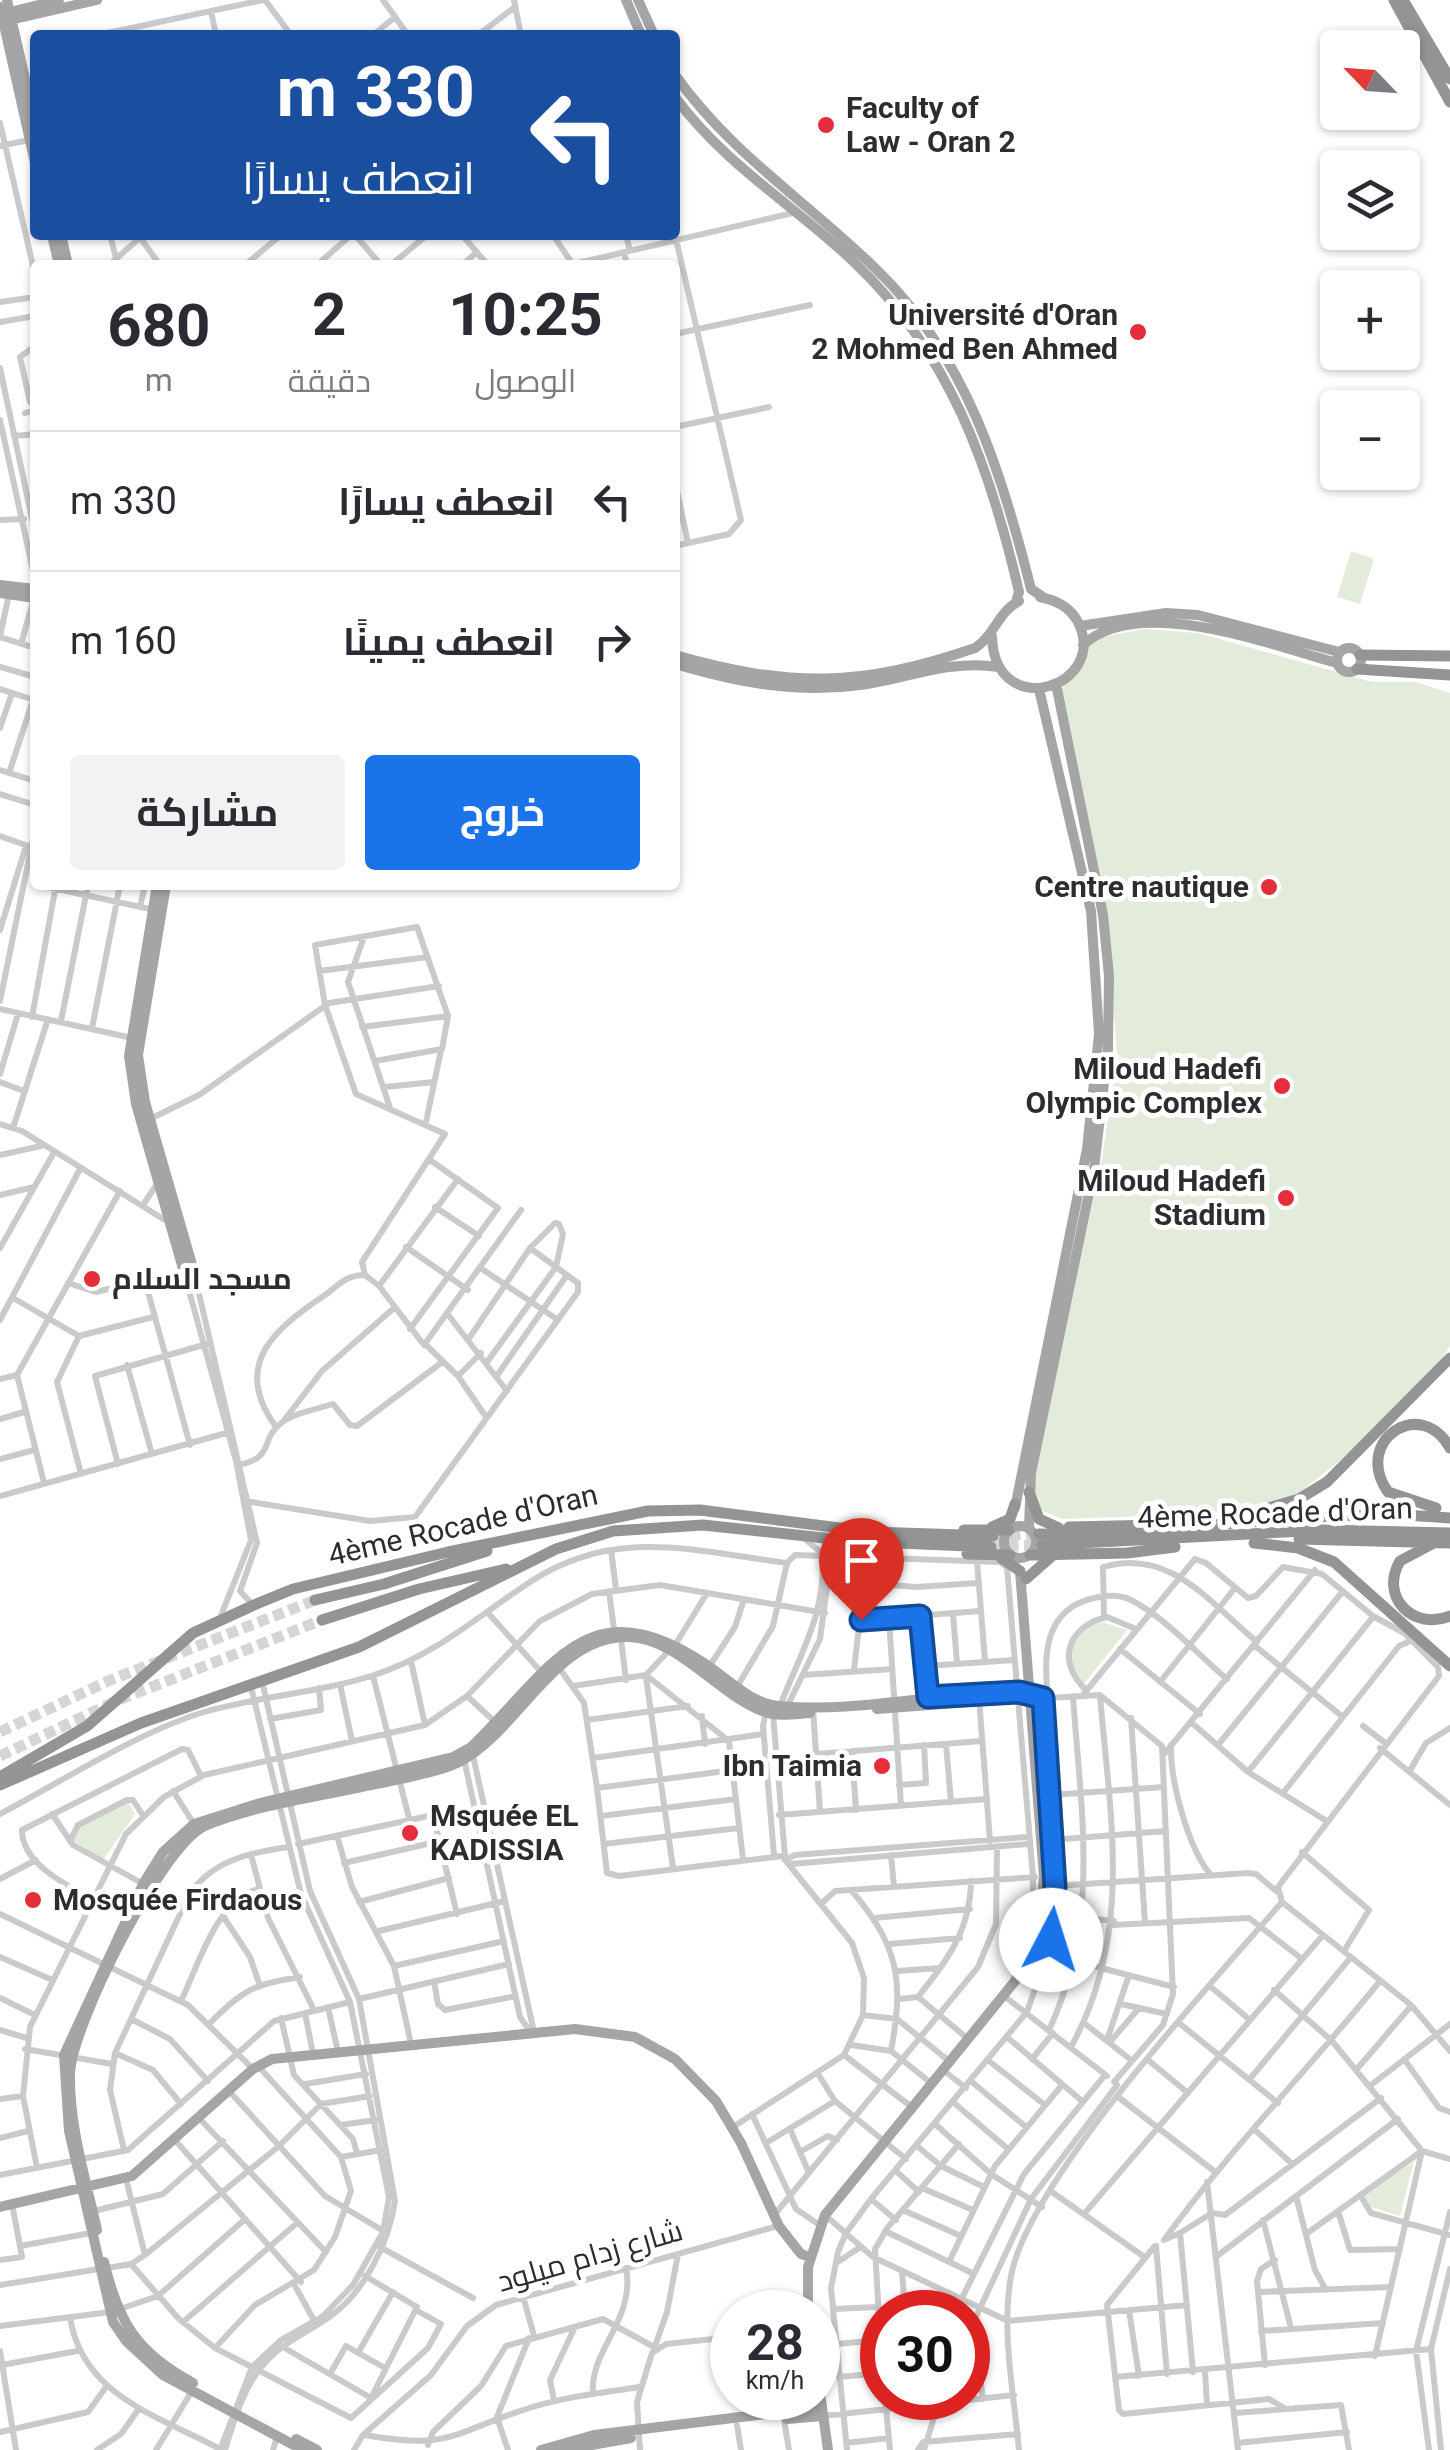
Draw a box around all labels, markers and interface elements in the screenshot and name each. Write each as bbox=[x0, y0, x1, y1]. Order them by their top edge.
north arrow bbox=[1320, 30, 1420, 130]
map controls bbox=[1320, 30, 1420, 490]
text: 330 m bbox=[276, 51, 475, 133]
icon: left bbox=[510, 70, 640, 200]
place label: Faculty of Law - Oran 2 bbox=[846, 90, 1016, 159]
marker: Faculty of Law - Oran 2 bbox=[815, 114, 837, 136]
button: layers bbox=[1320, 150, 1420, 250]
text: انعطف يسارًا bbox=[242, 152, 475, 205]
button: + bbox=[1320, 270, 1420, 370]
text: 2 bbox=[312, 279, 347, 350]
text: 10:25 bbox=[448, 279, 603, 350]
text: 680 bbox=[107, 290, 211, 361]
place label: Université d'Oran 2 Mohmed Ben Ahmed bbox=[811, 297, 1118, 366]
marker: Université d'Oran 2 Mohmed Ben Ahmed bbox=[1127, 321, 1149, 343]
text: m bbox=[145, 361, 173, 399]
text: دقيقة bbox=[288, 362, 371, 400]
text: الوصول bbox=[475, 362, 576, 400]
button: − bbox=[1320, 390, 1420, 490]
icon: left bbox=[585, 474, 640, 529]
text: 330 m bbox=[70, 479, 177, 523]
text: انعطف يسارًا bbox=[338, 480, 555, 524]
icon: right bbox=[585, 614, 640, 669]
text: 160 m bbox=[70, 619, 177, 663]
text: انعطف يمينًا bbox=[343, 620, 555, 664]
button: مشاركة bbox=[70, 755, 345, 870]
button: خروج bbox=[365, 755, 640, 870]
place label: Centre nautique bbox=[1034, 869, 1249, 904]
marker: Centre nautique bbox=[1258, 876, 1280, 898]
place label: Miloud Hadefi Olympic Complex bbox=[1026, 1051, 1263, 1120]
marker: Miloud Hadefi Olympic Complex bbox=[1271, 1075, 1293, 1097]
place label: Miloud Hadefi Stadium bbox=[1077, 1163, 1266, 1232]
marker: Miloud Hadefi Stadium bbox=[1275, 1187, 1297, 1209]
place label: مسجد السلام bbox=[112, 1261, 292, 1299]
marker: مسجد السلام bbox=[81, 1268, 103, 1290]
street label: 4ème Rocade d'Oran bbox=[325, 1476, 601, 1573]
street label: 4ème Rocade d'Oran bbox=[1137, 1490, 1413, 1535]
pin bbox=[819, 1518, 904, 1621]
icon: arrive bbox=[834, 1533, 889, 1588]
place label: Ibn Taimia bbox=[723, 1748, 862, 1783]
marker: Ibn Taimia bbox=[871, 1755, 893, 1777]
place label: Msquée EL KADISSIA bbox=[430, 1798, 578, 1867]
marker: Msquée EL KADISSIA bbox=[399, 1822, 421, 1844]
place label: Mosquée Firdaous bbox=[53, 1882, 302, 1917]
position arrow bbox=[999, 1888, 1103, 1992]
marker: Mosquée Firdaous bbox=[22, 1889, 44, 1911]
street label: شارع زدام ميلود bbox=[493, 2212, 687, 2302]
speed limit sign: 30 bbox=[860, 2290, 990, 2420]
text: 28 bbox=[746, 2314, 804, 2372]
text: km/h bbox=[746, 2366, 804, 2395]

